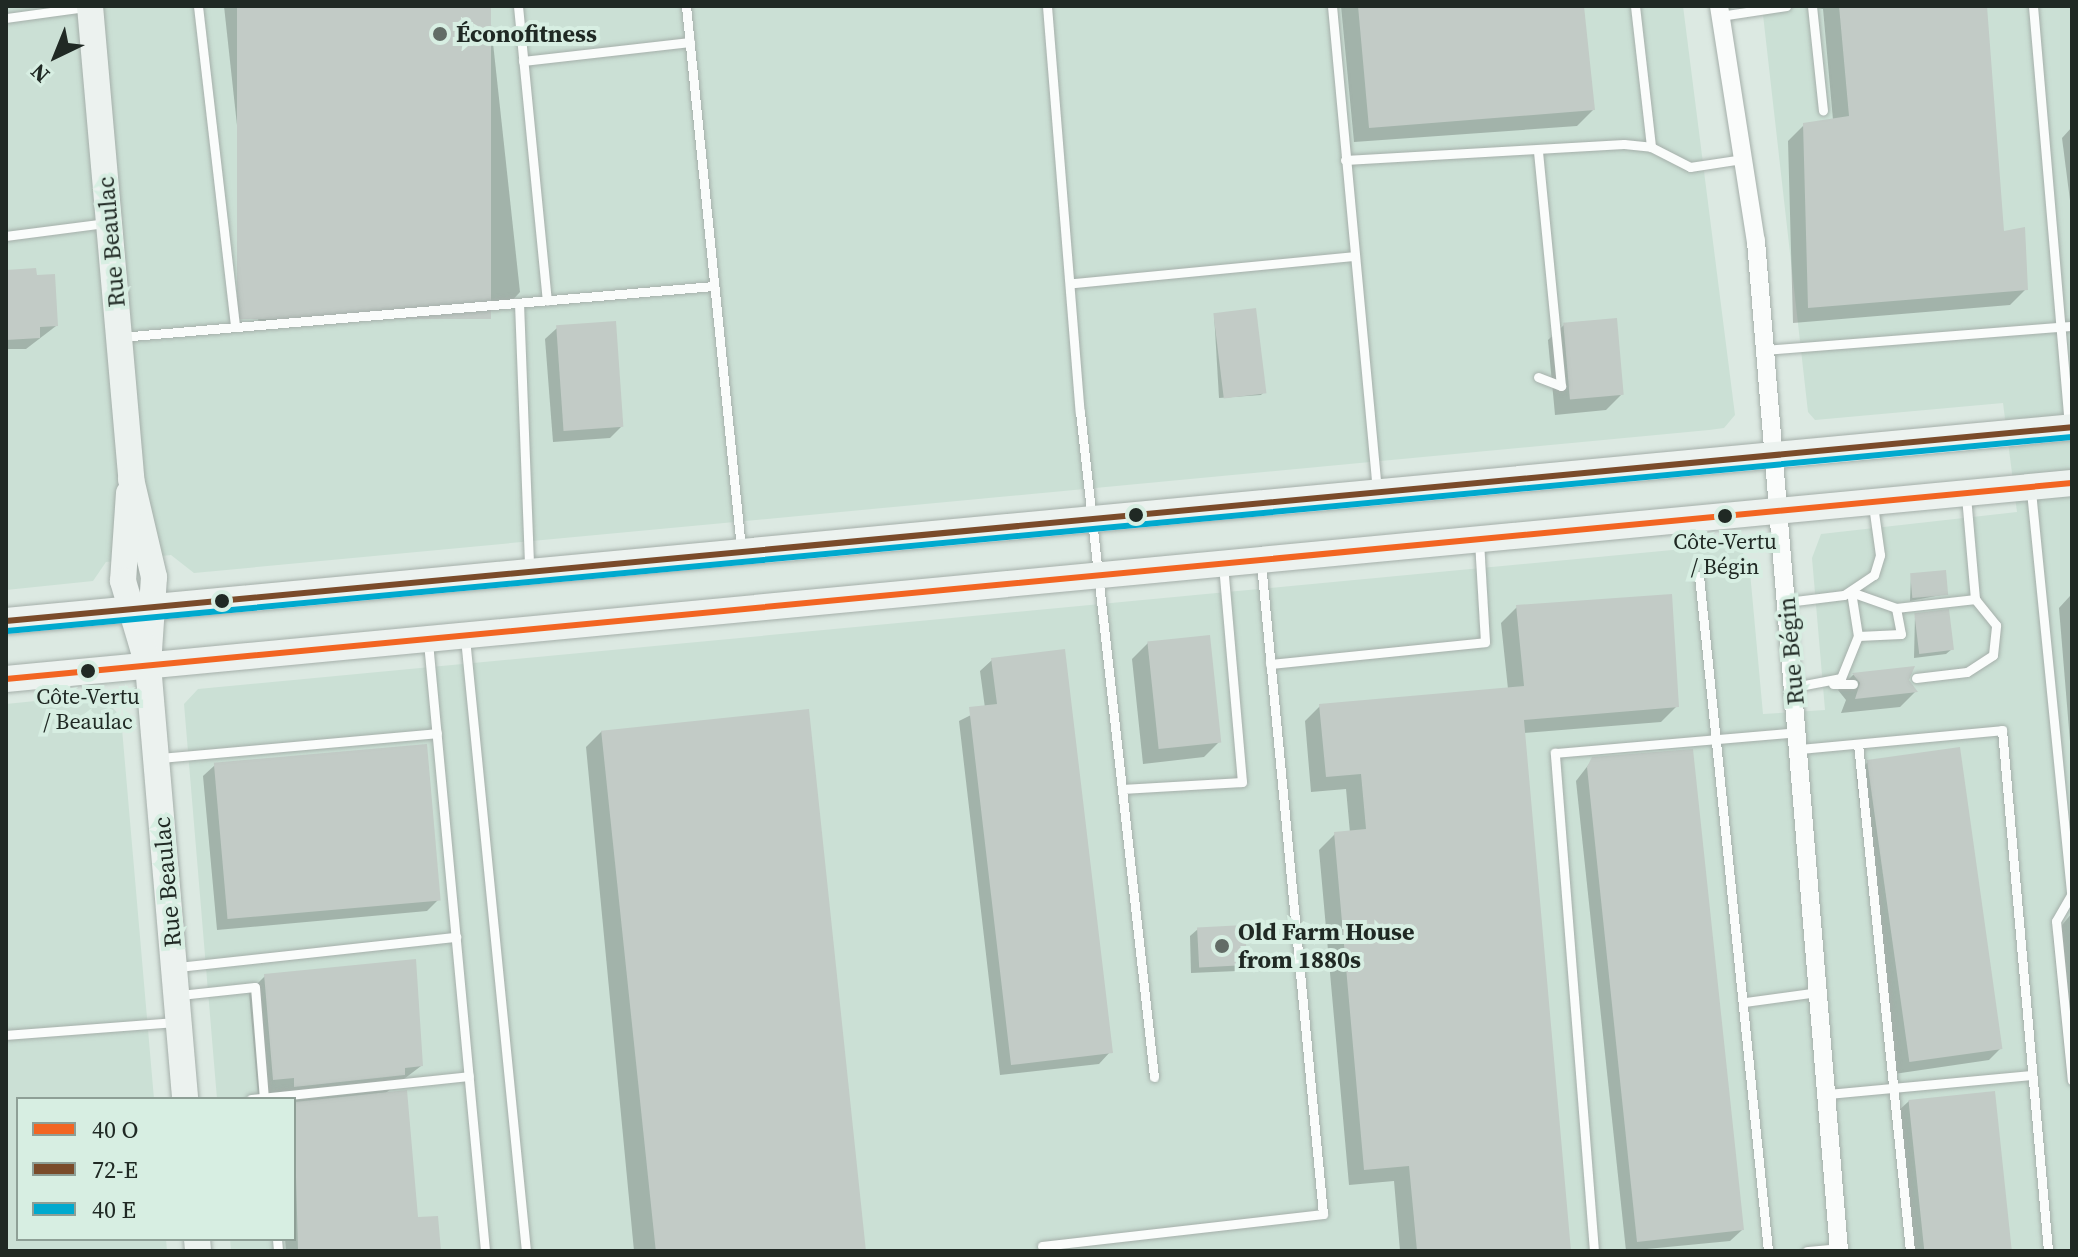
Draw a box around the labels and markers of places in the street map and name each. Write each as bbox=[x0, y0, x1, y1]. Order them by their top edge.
place label: Éconofitness bbox=[456, 20, 597, 48]
marker: Éconofitness bbox=[431, 25, 449, 43]
unlabelled marker bbox=[1128, 507, 1144, 523]
marker: Côte-Vertu / Bégin bbox=[1717, 508, 1733, 524]
place label: Côte-Vertu / Bégin bbox=[1673, 528, 1777, 580]
unlabelled marker bbox=[214, 593, 230, 609]
marker: Côte-Vertu / Beaulac bbox=[80, 663, 96, 679]
place label: Côte-Vertu / Beaulac bbox=[36, 683, 140, 734]
place label: Old Farm House from 1880s bbox=[1238, 918, 1414, 974]
marker: Old Farm House from 1880s bbox=[1213, 937, 1231, 955]

